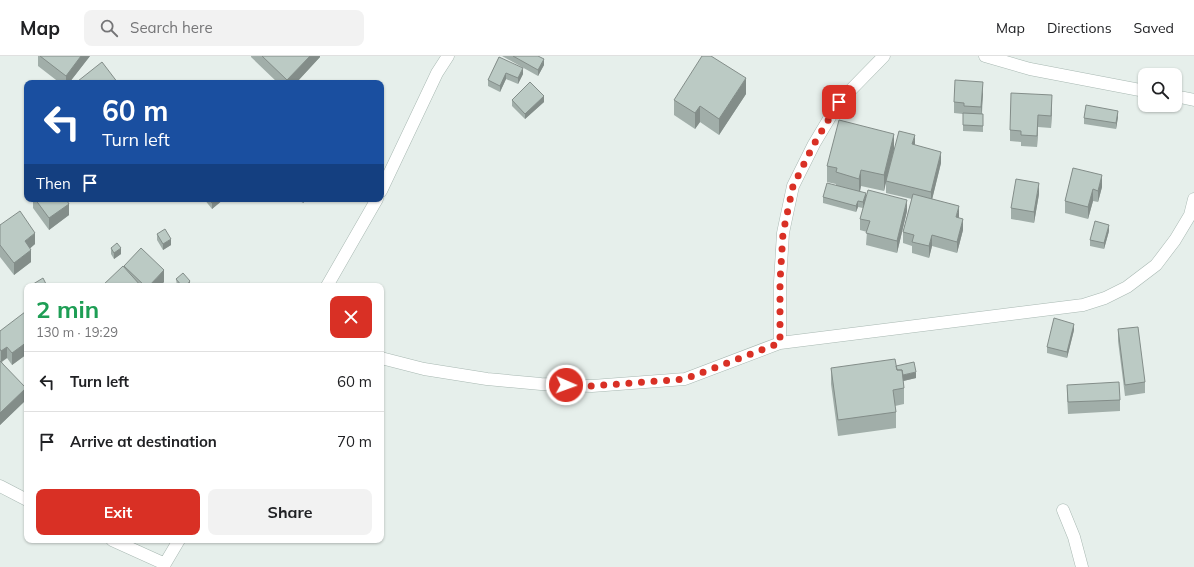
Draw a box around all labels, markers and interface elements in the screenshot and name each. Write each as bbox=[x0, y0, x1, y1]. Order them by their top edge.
search box bbox=[84, 10, 364, 46]
text: Map bbox=[20, 16, 60, 40]
icon: search bbox=[98, 17, 120, 39]
text: Search here bbox=[130, 18, 213, 37]
text: Map bbox=[996, 19, 1025, 37]
text: Directions bbox=[1047, 19, 1112, 37]
text: Saved bbox=[1134, 19, 1174, 37]
map controls bbox=[1138, 68, 1182, 112]
button: search bbox=[1138, 68, 1182, 112]
pin bbox=[822, 85, 856, 119]
icon: arrive bbox=[828, 91, 850, 113]
text: 60 m bbox=[102, 93, 168, 128]
icon: left bbox=[36, 96, 88, 148]
text: Turn left bbox=[102, 128, 170, 151]
icon: arrive bbox=[79, 172, 101, 194]
text: Then bbox=[36, 174, 71, 193]
text: 2 min bbox=[36, 294, 99, 324]
button: close bbox=[330, 296, 372, 338]
text: 130 m · 19:29 bbox=[36, 324, 118, 340]
position arrow bbox=[545, 364, 587, 406]
icon: left bbox=[36, 371, 58, 393]
text: Turn left bbox=[70, 372, 129, 391]
text: 60 m bbox=[337, 372, 372, 391]
icon: arrive bbox=[36, 431, 58, 453]
text: Arrive at destination bbox=[70, 432, 217, 451]
text: 70 m bbox=[337, 432, 372, 451]
button: Exit bbox=[36, 489, 200, 535]
button: Share bbox=[208, 489, 372, 535]

